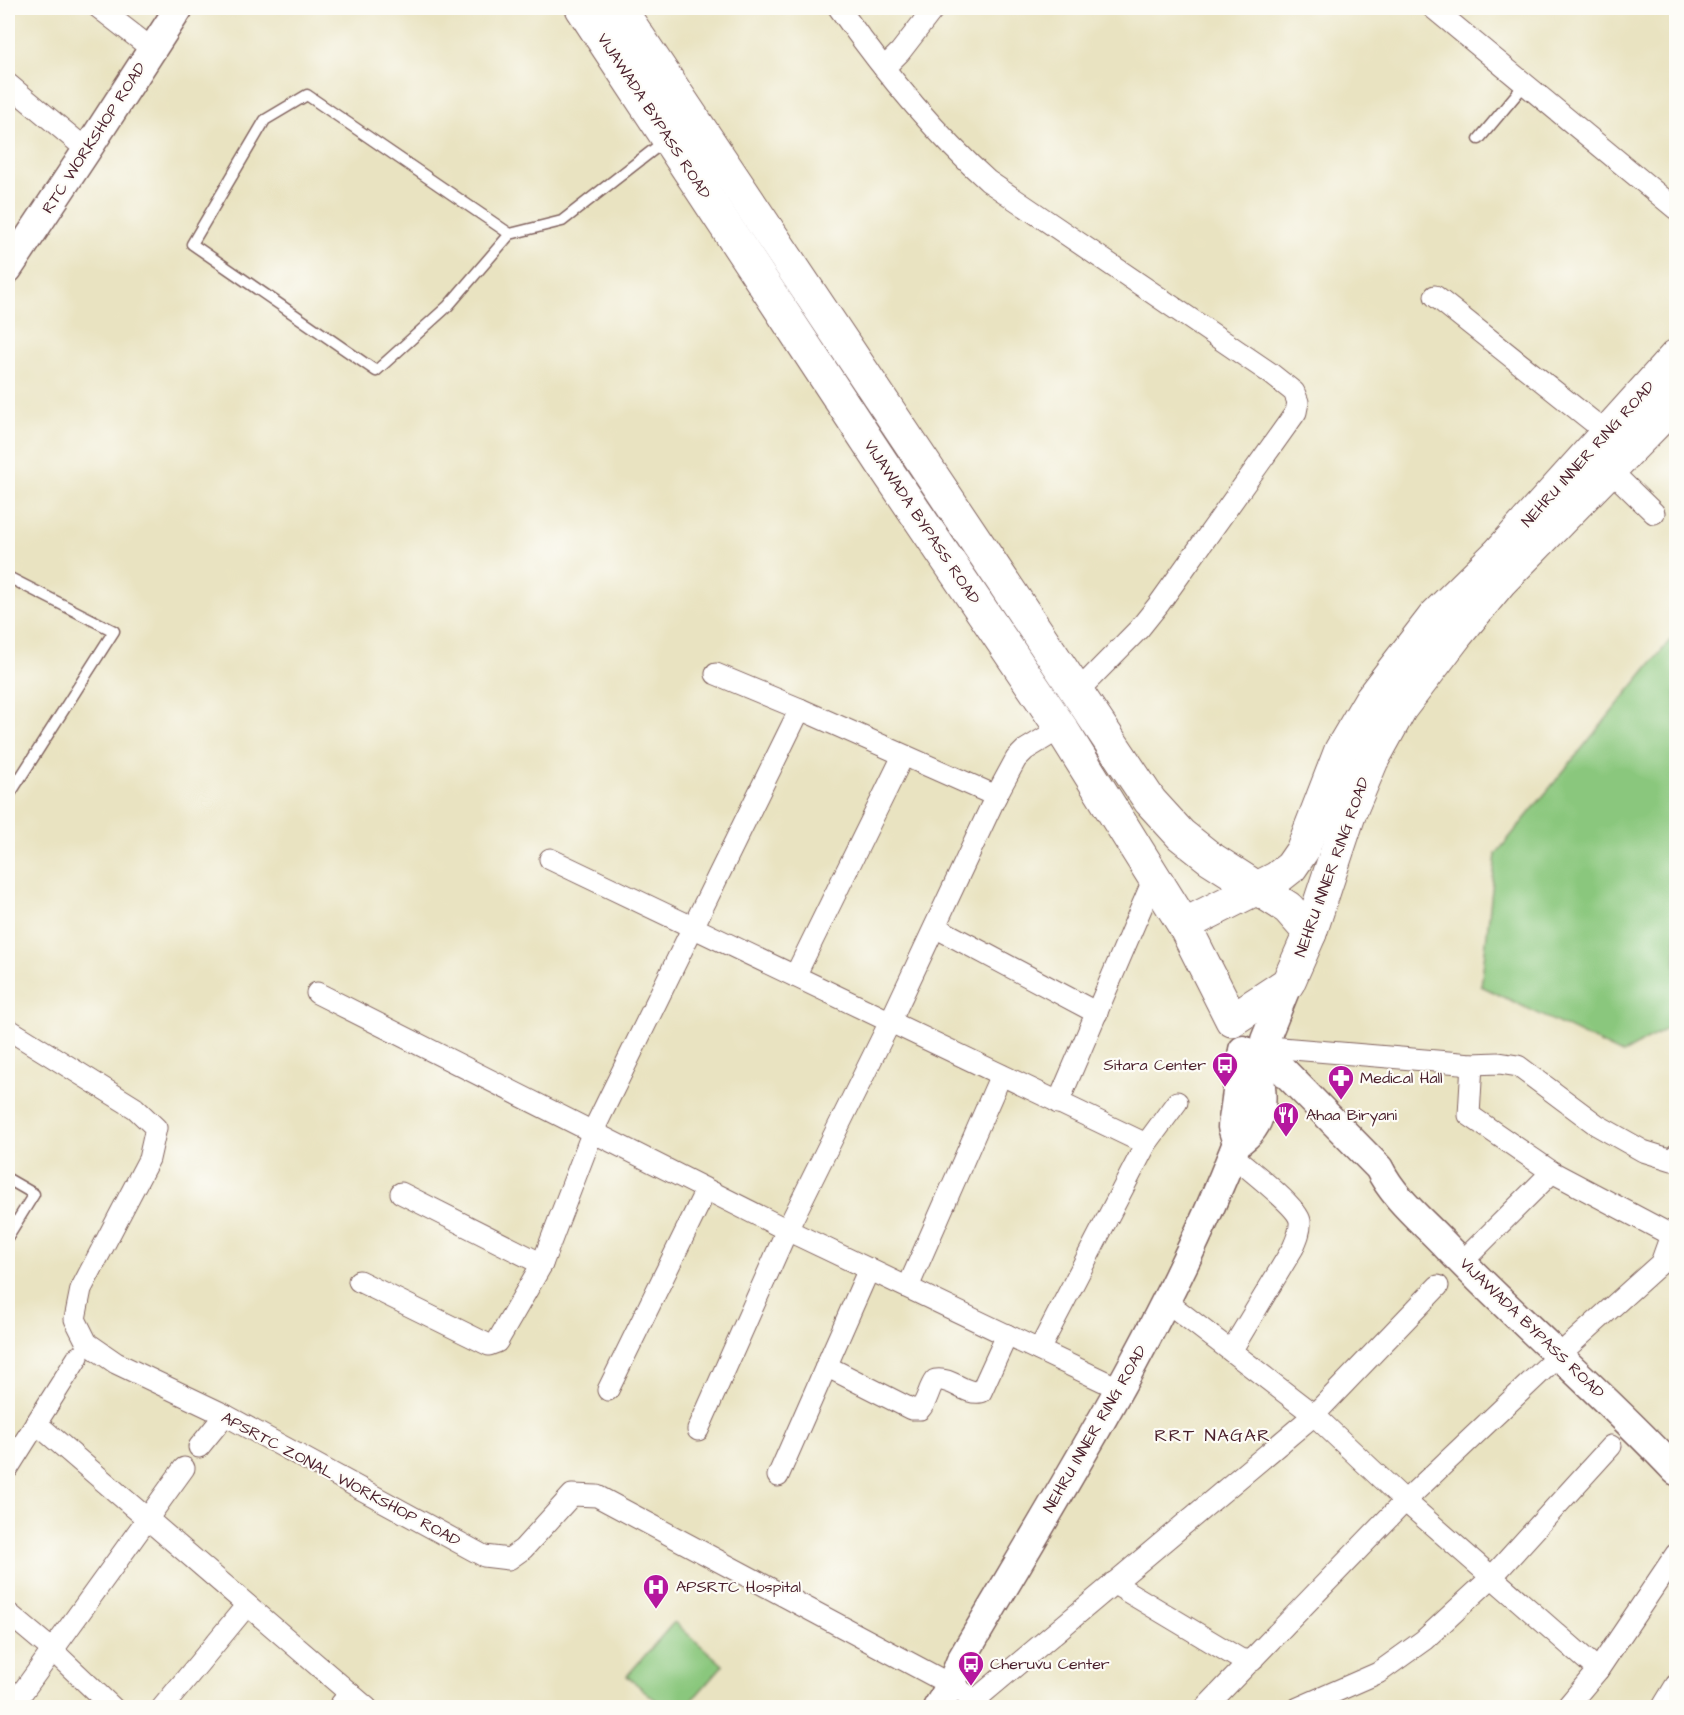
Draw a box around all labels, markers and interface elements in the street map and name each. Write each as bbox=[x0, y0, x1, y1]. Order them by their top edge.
street label: VIJAWADA BYPASS ROAD bbox=[592, 29, 716, 203]
street label: RTC WORKSHOP ROAD bbox=[37, 58, 151, 218]
street label: NEHRU INNER RING ROAD bbox=[1516, 376, 1660, 532]
street label: VIJAWADA BYPASS ROAD bbox=[859, 436, 985, 608]
street label: NEHRU INNER RING ROAD bbox=[1289, 774, 1375, 960]
bus stop icon: Sitara Center bbox=[1210, 1050, 1240, 1088]
place label: Sitara Center bbox=[1103, 1054, 1206, 1076]
pharmacy icon: Medical Hall bbox=[1326, 1063, 1356, 1101]
place label: Medical Hall bbox=[1360, 1067, 1443, 1089]
restaurant icon: Ahaa Biryani bbox=[1271, 1100, 1301, 1138]
place label: Ahaa Biryani bbox=[1306, 1104, 1397, 1127]
street label: VIJAWADA BYPASS ROAD bbox=[1455, 1253, 1609, 1403]
street label: NEHRU INNER RING ROAD bbox=[1038, 1341, 1152, 1517]
street label: APSRTC ZONAL WORKSHOP ROAD bbox=[218, 1406, 464, 1552]
district label: RRT NAGAR bbox=[1154, 1423, 1272, 1448]
hospital icon: APSRTC Hospital bbox=[641, 1572, 671, 1610]
place label: APSRTC Hospital bbox=[676, 1576, 801, 1598]
bus stop icon: Cheruvu Center bbox=[956, 1649, 986, 1687]
place label: Cheruvu Center bbox=[990, 1653, 1110, 1675]

